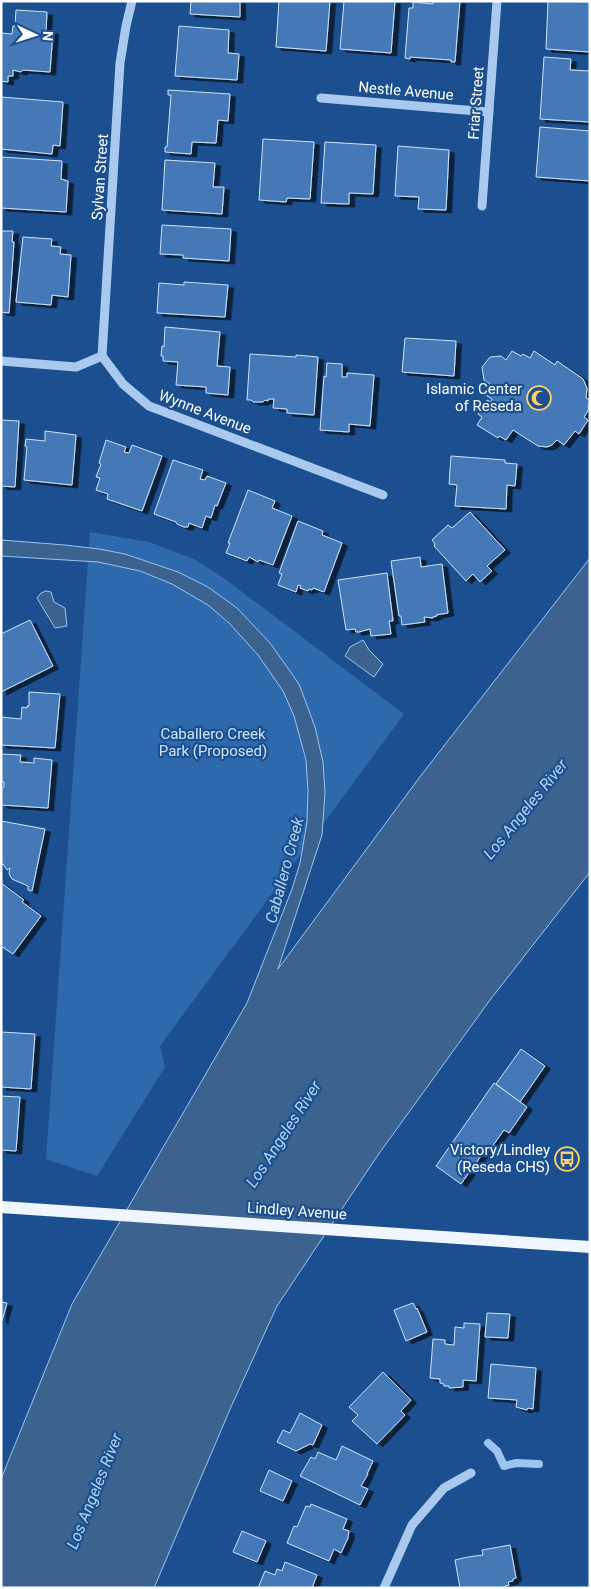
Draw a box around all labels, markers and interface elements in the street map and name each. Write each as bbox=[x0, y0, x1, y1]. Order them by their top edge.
north arrow bbox=[10, 10, 60, 60]
text: N bbox=[40, 30, 56, 41]
street label: Friar Street bbox=[464, 66, 488, 140]
street label: Nestle Avenue bbox=[358, 78, 454, 104]
street label: Sylvan Street bbox=[88, 133, 112, 221]
place label: Islamic Center of Reseda bbox=[426, 380, 522, 415]
mosque icon: Islamic Center of Reseda bbox=[526, 385, 552, 411]
street label: Wynne Avenue bbox=[156, 386, 254, 438]
park label: Caballero Creek Park (Proposed) bbox=[159, 725, 267, 760]
water label: Los Angeles River bbox=[479, 755, 572, 863]
water label: Caballero Creek bbox=[261, 814, 308, 925]
water label: Los Angeles River bbox=[242, 1077, 325, 1191]
place label: Victory/Lindley (Reseda CHS) bbox=[450, 1141, 550, 1176]
bus stop icon: Victory/Lindley (Reseda CHS) bbox=[554, 1146, 580, 1172]
street label: Lindley Avenue bbox=[247, 1199, 347, 1223]
water label: Los Angeles River bbox=[63, 1430, 127, 1552]

